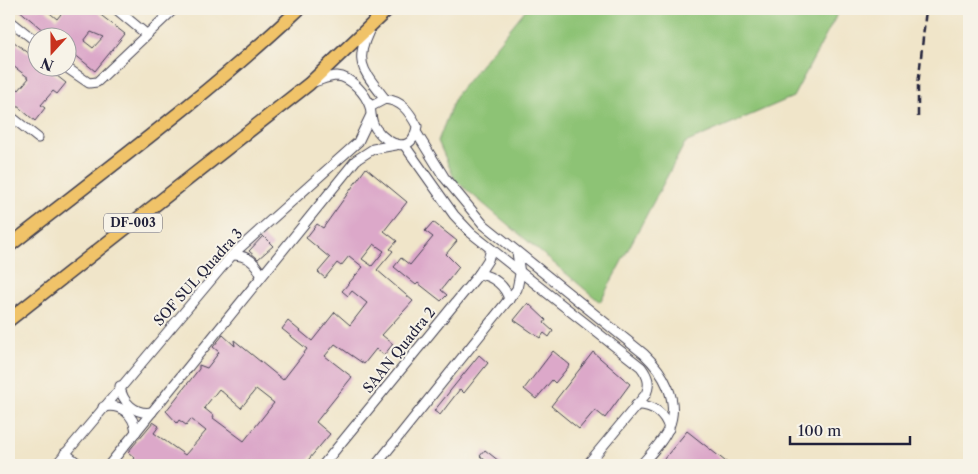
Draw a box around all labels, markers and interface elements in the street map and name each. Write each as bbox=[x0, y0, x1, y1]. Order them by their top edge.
north arrow bbox=[28, 28, 78, 78]
text: N bbox=[38, 54, 56, 75]
road number: DF-003 bbox=[104, 214, 162, 232]
street label: SOF SUL Quadra 3 bbox=[150, 225, 246, 329]
street label: SAAN Quadra 2 bbox=[359, 303, 439, 397]
scale bar bbox=[790, 414, 910, 446]
text: 100 m bbox=[798, 421, 841, 440]

